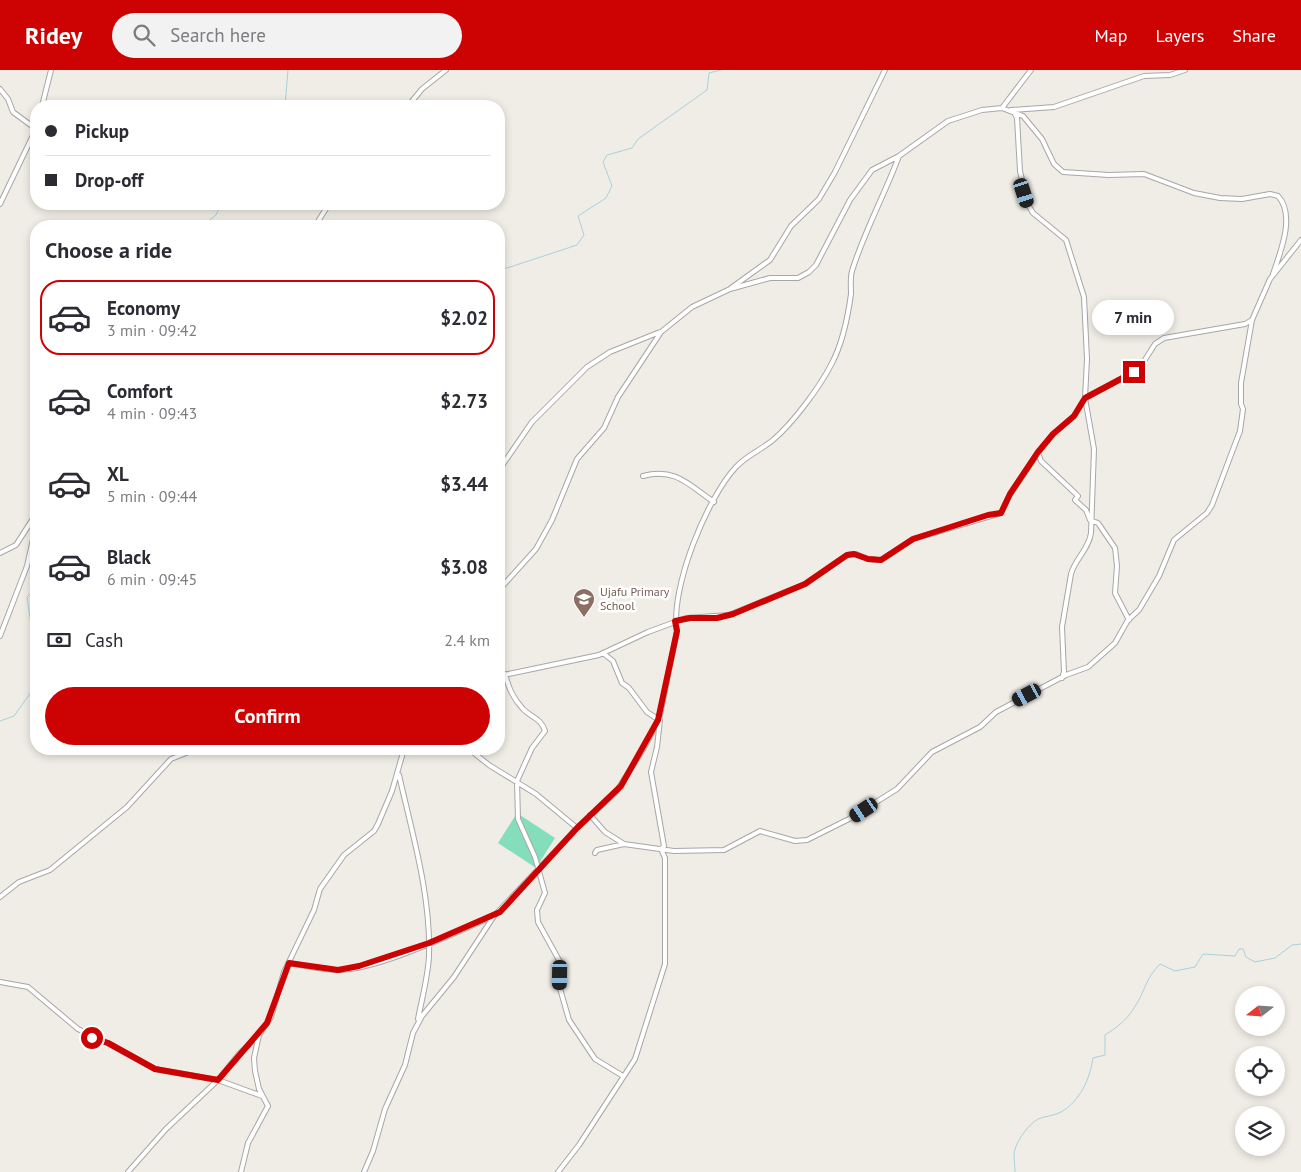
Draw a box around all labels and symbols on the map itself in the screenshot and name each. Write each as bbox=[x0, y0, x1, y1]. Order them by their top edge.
car bbox=[1012, 176, 1035, 210]
callout: 7 min bbox=[1093, 300, 1175, 334]
route end bbox=[1123, 361, 1145, 383]
place label: Ujafu Primary School bbox=[600, 584, 670, 613]
school or university icon: Ujafu Primary School bbox=[572, 587, 596, 618]
car bbox=[1010, 681, 1043, 709]
car bbox=[847, 795, 880, 825]
car bbox=[552, 960, 567, 990]
north arrow bbox=[1235, 986, 1285, 1036]
route start bbox=[81, 1027, 103, 1049]

